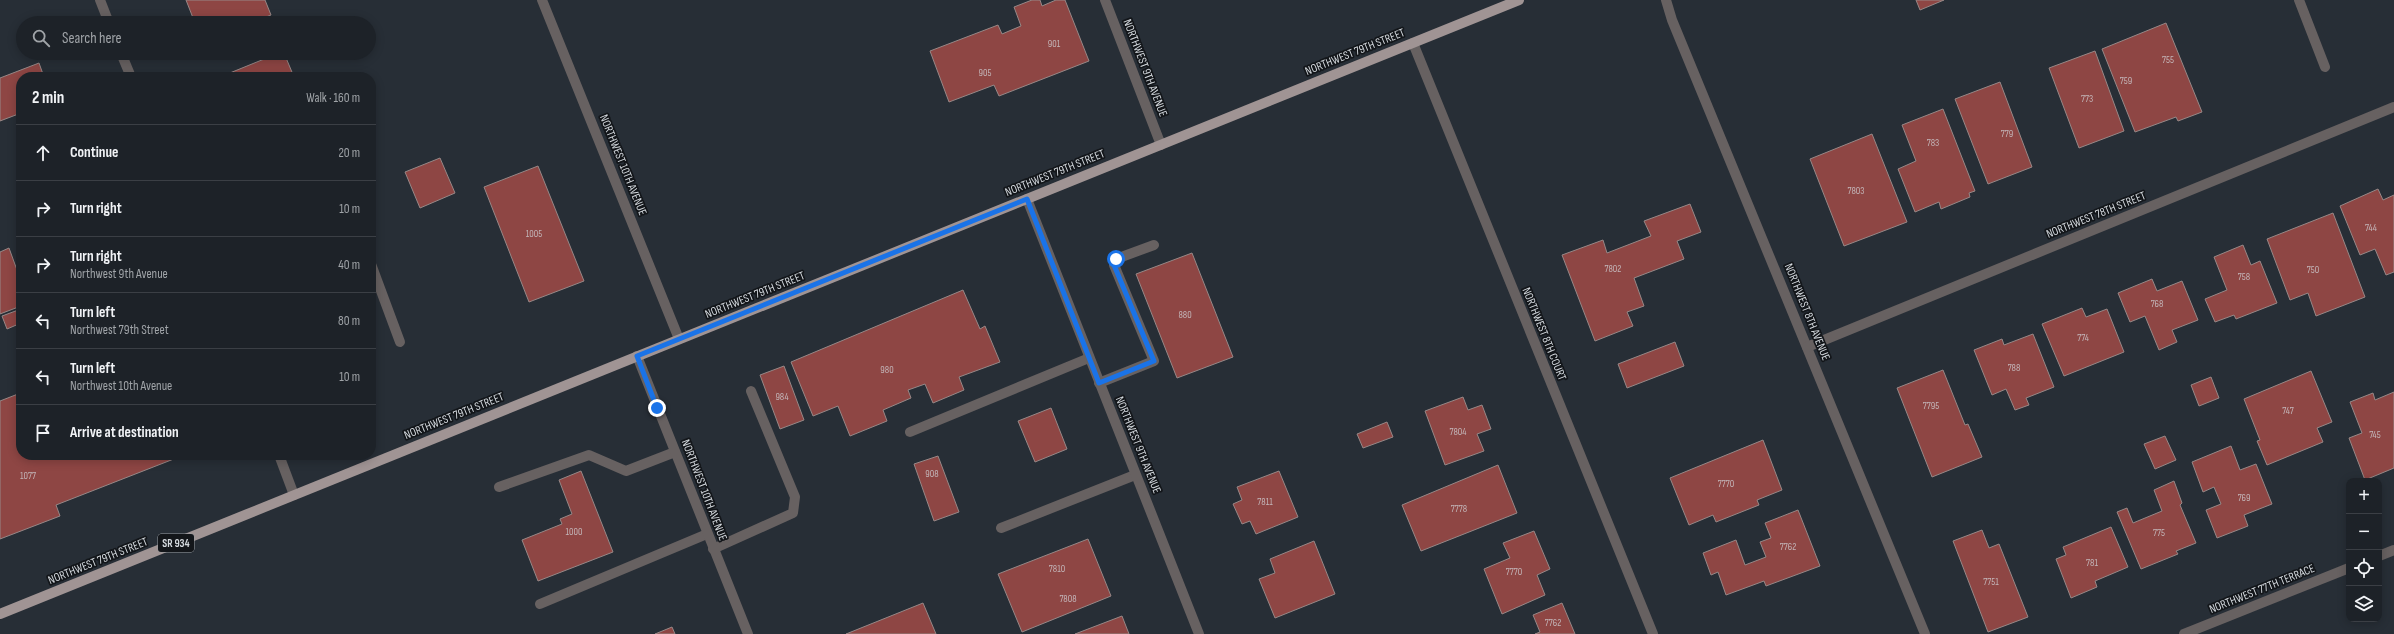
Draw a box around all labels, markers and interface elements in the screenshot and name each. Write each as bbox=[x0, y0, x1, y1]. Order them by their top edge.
search box bbox=[16, 16, 376, 60]
street label: NORTHWEST 9TH AVENUE bbox=[1119, 17, 1171, 119]
street label: NORTHWEST 79TH STREET bbox=[1303, 25, 1407, 79]
icon: search bbox=[30, 27, 52, 49]
text: Search here bbox=[62, 29, 122, 48]
house number: 901 bbox=[1048, 38, 1061, 50]
house number: 755 bbox=[2162, 54, 2174, 66]
house number: 905 bbox=[979, 67, 991, 79]
house number: 759 bbox=[2120, 75, 2132, 87]
text: 2 min bbox=[32, 88, 64, 108]
text: Walk · 160 m bbox=[306, 90, 360, 106]
house number: 773 bbox=[2081, 93, 2093, 105]
street label: NORTHWEST 10TH AVENUE bbox=[596, 112, 650, 218]
house number: 779 bbox=[2001, 128, 2013, 140]
house number: 783 bbox=[1927, 137, 1939, 149]
icon: ahead bbox=[32, 142, 54, 164]
text: Continue bbox=[70, 143, 119, 162]
text: 20 m bbox=[338, 145, 360, 161]
street label: NORTHWEST 79TH STREET bbox=[1003, 146, 1107, 200]
house number: 7803 bbox=[1848, 185, 1865, 197]
street label: NORTHWEST 78TH STREET bbox=[2044, 188, 2148, 242]
icon: right bbox=[32, 198, 54, 220]
text: Turn right bbox=[70, 199, 122, 218]
text: 10 m bbox=[339, 201, 360, 217]
house number: 744 bbox=[2365, 222, 2377, 234]
house number: 1005 bbox=[526, 228, 542, 240]
text: Turn right bbox=[70, 247, 122, 266]
route start bbox=[1107, 250, 1125, 268]
icon: right bbox=[32, 254, 54, 276]
text: 40 m bbox=[338, 257, 360, 273]
street label: NORTHWEST 8TH AVENUE bbox=[1781, 261, 1833, 363]
house number: 7802 bbox=[1605, 263, 1621, 275]
house number: 750 bbox=[2307, 264, 2319, 276]
text: Northwest 9th Avenue bbox=[70, 266, 168, 282]
street label: NORTHWEST 79TH STREET bbox=[703, 268, 807, 322]
house number: 758 bbox=[2238, 271, 2250, 283]
street label: NORTHWEST 8TH COURT bbox=[1519, 285, 1570, 383]
house number: 768 bbox=[2151, 298, 2163, 310]
text: Turn left bbox=[70, 303, 115, 322]
house number: 880 bbox=[1178, 309, 1192, 321]
icon: left bbox=[32, 310, 54, 332]
text: 80 m bbox=[338, 313, 360, 329]
text: Northwest 79th Street bbox=[70, 322, 169, 338]
house number: 774 bbox=[2077, 332, 2089, 344]
text: Turn left bbox=[70, 359, 115, 378]
house number: 788 bbox=[2008, 362, 2020, 374]
house number: 980 bbox=[880, 364, 894, 376]
icon: left bbox=[32, 366, 54, 388]
text: 10 m bbox=[339, 369, 360, 385]
text: Northwest 10th Avenue bbox=[70, 378, 172, 394]
street label: NORTHWEST 79TH STREET bbox=[402, 389, 506, 443]
house number: 984 bbox=[775, 391, 789, 403]
street label: NORTHWEST 9TH AVENUE bbox=[1112, 394, 1164, 496]
route end bbox=[648, 399, 666, 417]
house number: 7795 bbox=[1923, 400, 1939, 412]
house number: 747 bbox=[2282, 405, 2294, 417]
icon: arrive bbox=[32, 422, 54, 444]
text: Arrive at destination bbox=[70, 423, 179, 442]
house number: 7804 bbox=[1450, 426, 1466, 438]
house number: 745 bbox=[2369, 429, 2381, 441]
street label: NORTHWEST 10TH AVENUE bbox=[678, 437, 730, 543]
house number: 908 bbox=[925, 468, 939, 480]
house number: 1077 bbox=[20, 470, 36, 482]
house number: 7770 bbox=[1718, 478, 1734, 490]
map controls bbox=[2346, 478, 2382, 622]
button: + bbox=[2346, 478, 2382, 514]
house number: 769 bbox=[2238, 492, 2250, 504]
house number: 7811 bbox=[1257, 496, 1273, 508]
house number: 7778 bbox=[1451, 503, 1467, 515]
button: − bbox=[2346, 514, 2382, 550]
house number: 1000 bbox=[566, 526, 582, 538]
house number: 775 bbox=[2153, 527, 2165, 539]
street label: NORTHWEST 79TH STREET bbox=[46, 534, 150, 588]
road number: SR 934 bbox=[158, 534, 194, 552]
house number: 7762 bbox=[1780, 541, 1796, 553]
button: locate bbox=[2346, 550, 2382, 586]
house number: 781 bbox=[2086, 557, 2098, 569]
street label: NORTHWEST 77TH TERRACE bbox=[2207, 561, 2317, 617]
house number: 7810 bbox=[1049, 563, 1065, 575]
house number: 7770 bbox=[1506, 566, 1522, 578]
house number: 7751 bbox=[1983, 576, 1999, 588]
button: layers bbox=[2346, 586, 2382, 622]
house number: 7808 bbox=[1059, 593, 1077, 605]
house number: 7762 bbox=[1545, 617, 1561, 629]

